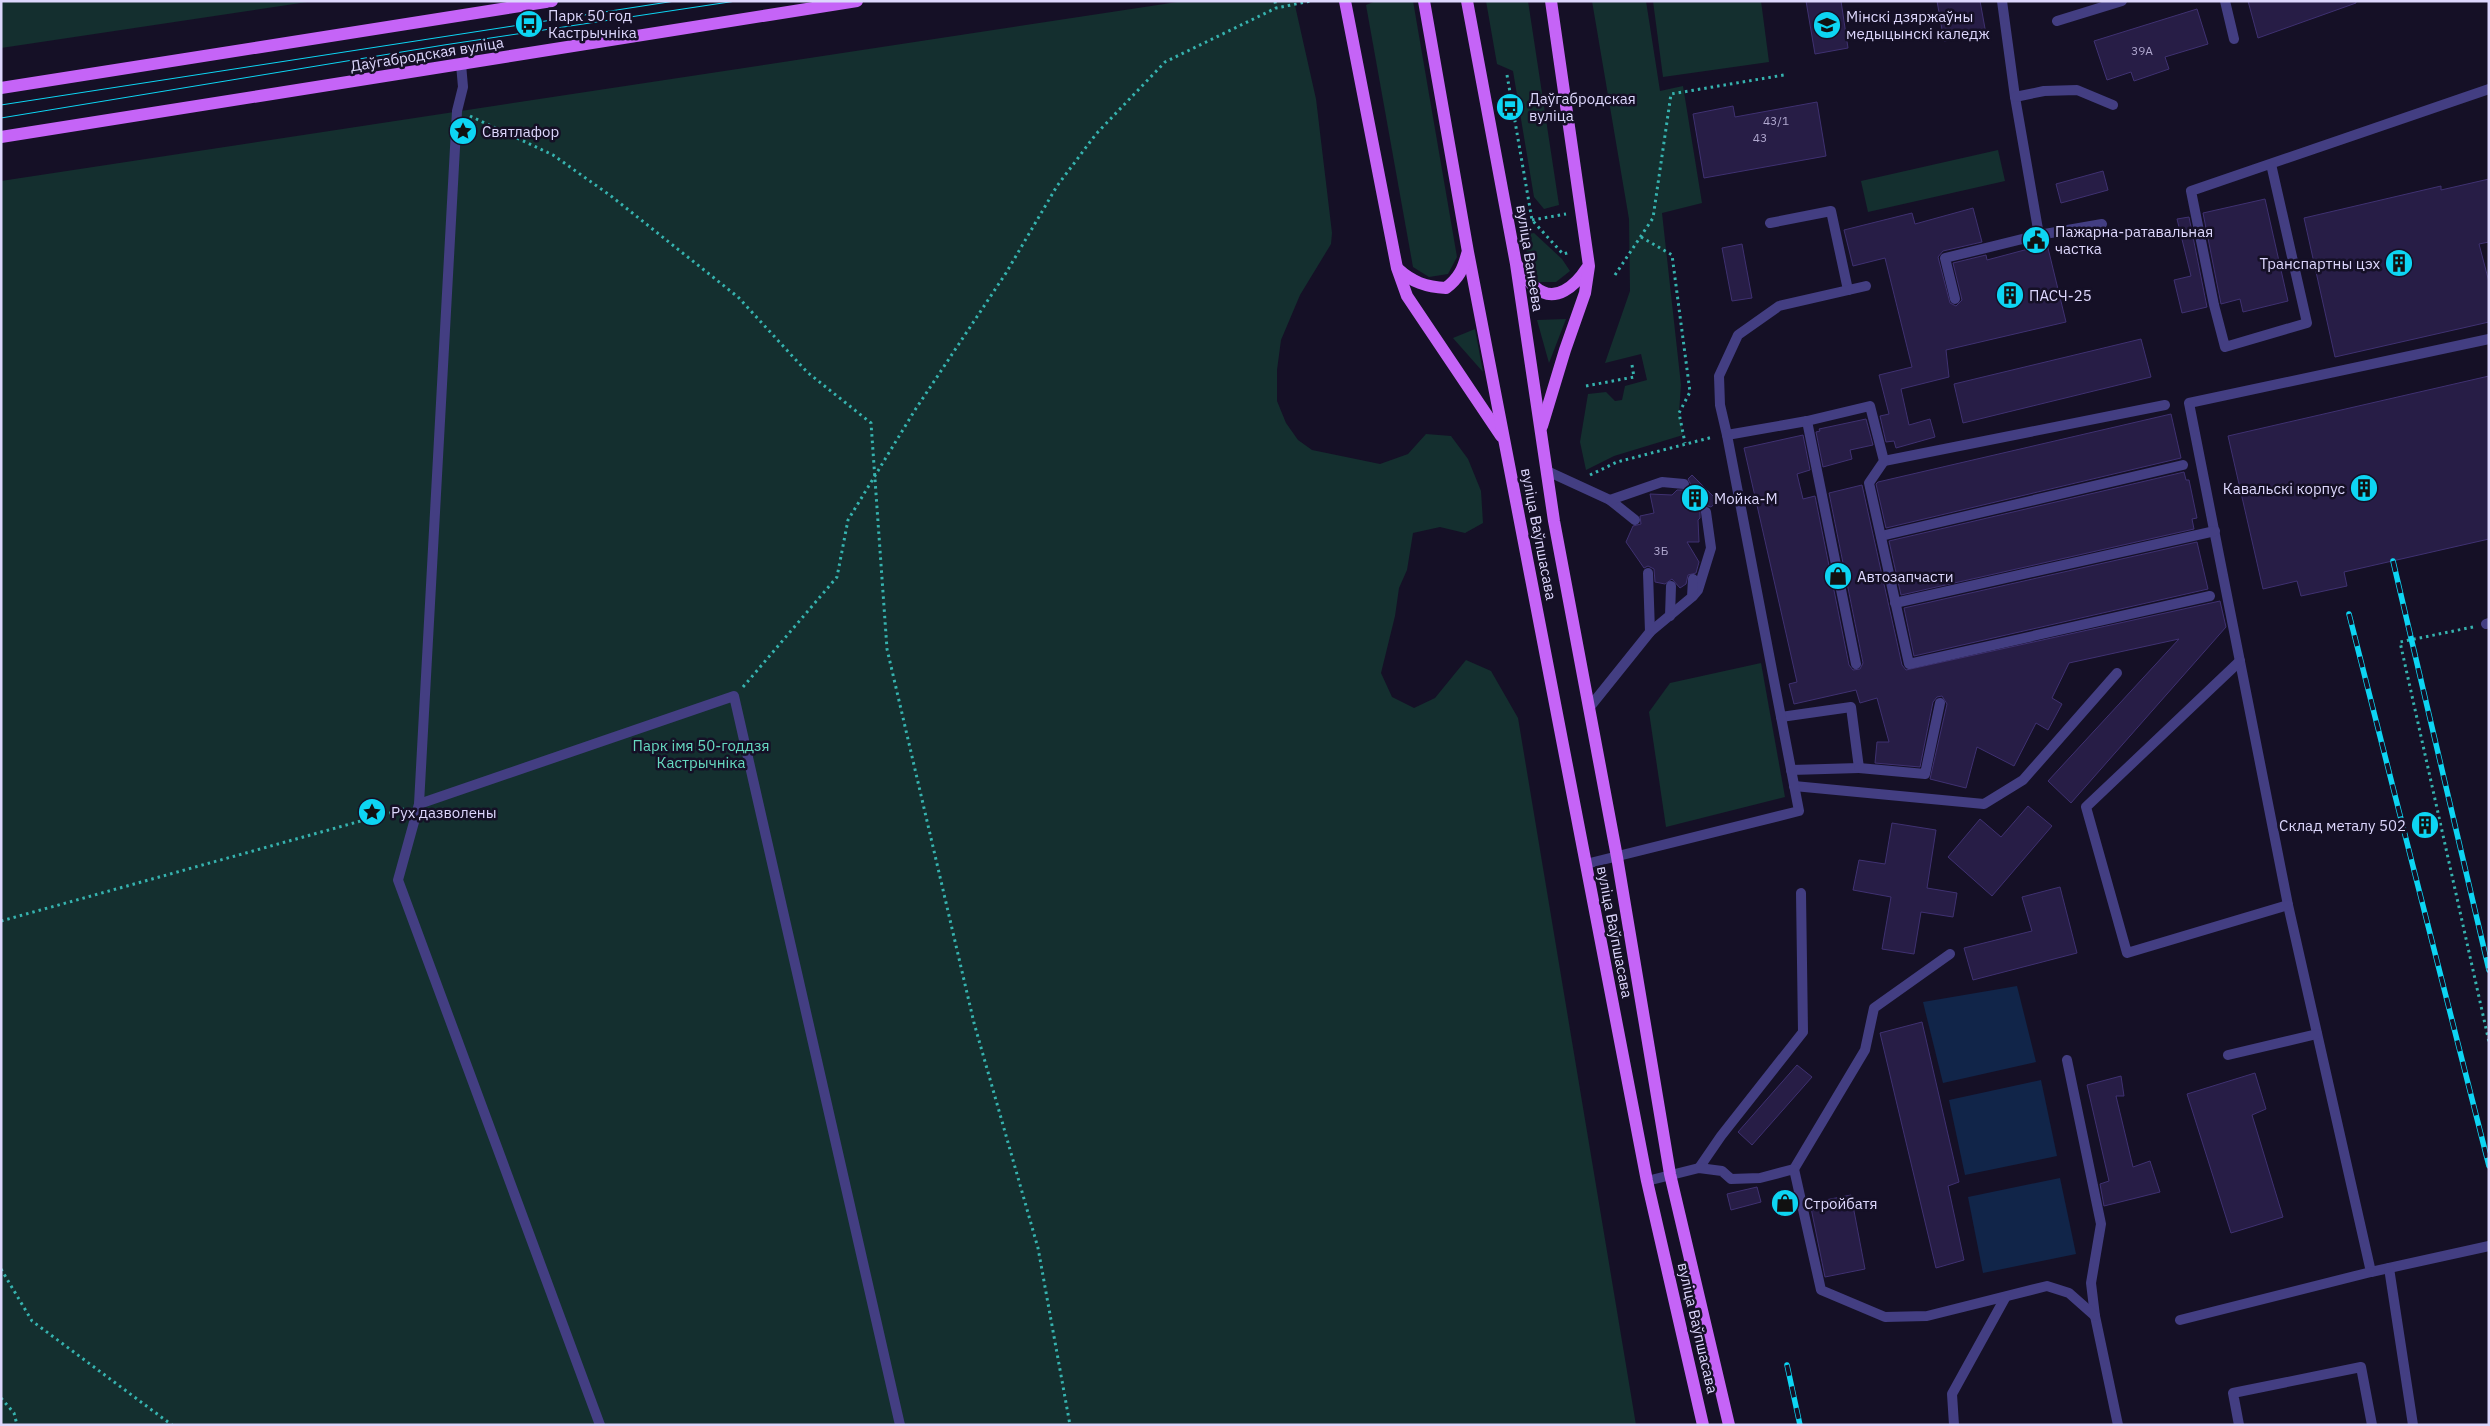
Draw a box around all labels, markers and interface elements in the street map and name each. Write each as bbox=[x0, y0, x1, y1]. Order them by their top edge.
place label: Парк 50 год Кастрычніка bbox=[548, 6, 637, 42]
place label: Мінскі дзяржаўны медыцынскі каледж bbox=[1846, 7, 1990, 43]
bus stop icon: Парк 50 год Кастрычніка bbox=[514, 9, 544, 39]
school or university icon: Мінскі дзяржаўны медыцынскі каледж bbox=[1812, 10, 1842, 40]
street label: Даўгабродская вуліца bbox=[349, 32, 505, 76]
house number: 39А bbox=[2131, 43, 2153, 58]
place label: Даўгабродская вуліца bbox=[1529, 89, 1636, 125]
bus stop icon: Даўгабродская вуліца bbox=[1495, 92, 1525, 122]
house number: 43/1 bbox=[1763, 113, 1789, 128]
place icon: Святлафор bbox=[448, 116, 478, 146]
place label: Святлафор bbox=[482, 122, 559, 141]
house number: 43 bbox=[1753, 130, 1767, 145]
street label: вуліца Ванеева bbox=[1512, 203, 1548, 313]
place label: Пажарна-ратавальная частка bbox=[2055, 222, 2213, 258]
public building icon: Пажарна-ратавальная частка bbox=[2021, 225, 2051, 255]
building icon: Транспартны цэх bbox=[2384, 248, 2414, 278]
place label: Транспартны цэх bbox=[2259, 254, 2380, 273]
building icon: ПАСЧ-25 bbox=[1995, 280, 2025, 310]
place label: ПАСЧ-25 bbox=[2029, 286, 2092, 305]
street label: вуліца Ваўпшасава bbox=[1517, 466, 1561, 602]
building icon: Кавальскі корпус bbox=[2349, 473, 2379, 503]
place label: Кавальскі корпус bbox=[2223, 479, 2345, 498]
building icon: Мойка-М bbox=[1680, 483, 1710, 513]
place label: Мойка-М bbox=[1714, 489, 1778, 508]
house number: 3Б bbox=[1654, 543, 1668, 558]
shop icon: Автозапчасти bbox=[1823, 561, 1853, 591]
place label: Автозапчасти bbox=[1857, 567, 1954, 586]
park label: Парк імя 50-годдзя Кастрычніка bbox=[633, 736, 769, 772]
place icon: Рух дазволены bbox=[357, 797, 387, 827]
place label: Рух дазволены bbox=[391, 803, 497, 822]
building icon: Склад металу 502 bbox=[2410, 810, 2440, 840]
place label: Склад металу 502 bbox=[2279, 816, 2406, 835]
street label: вуліца Ваўпшасава bbox=[1593, 864, 1637, 1000]
shop icon: Стройбатя bbox=[1770, 1188, 1800, 1218]
place label: Стройбатя bbox=[1804, 1194, 1878, 1213]
street label: вуліца Ваўпшасава bbox=[1674, 1261, 1722, 1395]

